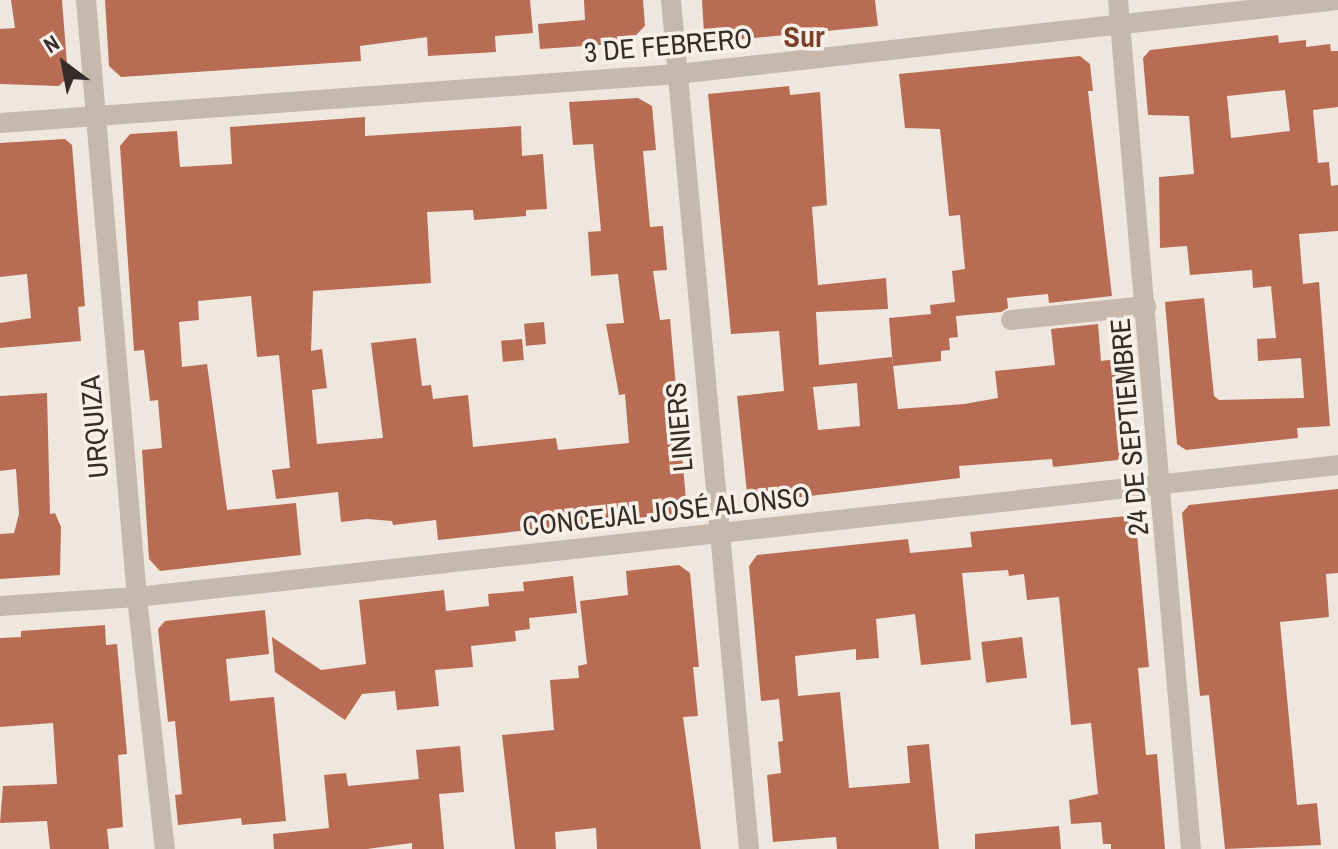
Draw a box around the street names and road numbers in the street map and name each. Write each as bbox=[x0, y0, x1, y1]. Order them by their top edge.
street label: 3 DE FEBRERO bbox=[583, 21, 753, 69]
street label: 24 DE SEPTIEMBRE bbox=[1103, 317, 1155, 537]
street label: URQUIZA bbox=[73, 374, 115, 480]
street label: LINIERS bbox=[658, 381, 700, 473]
street label: CONCEJAL JOSÉ ALONSO bbox=[520, 479, 812, 543]

